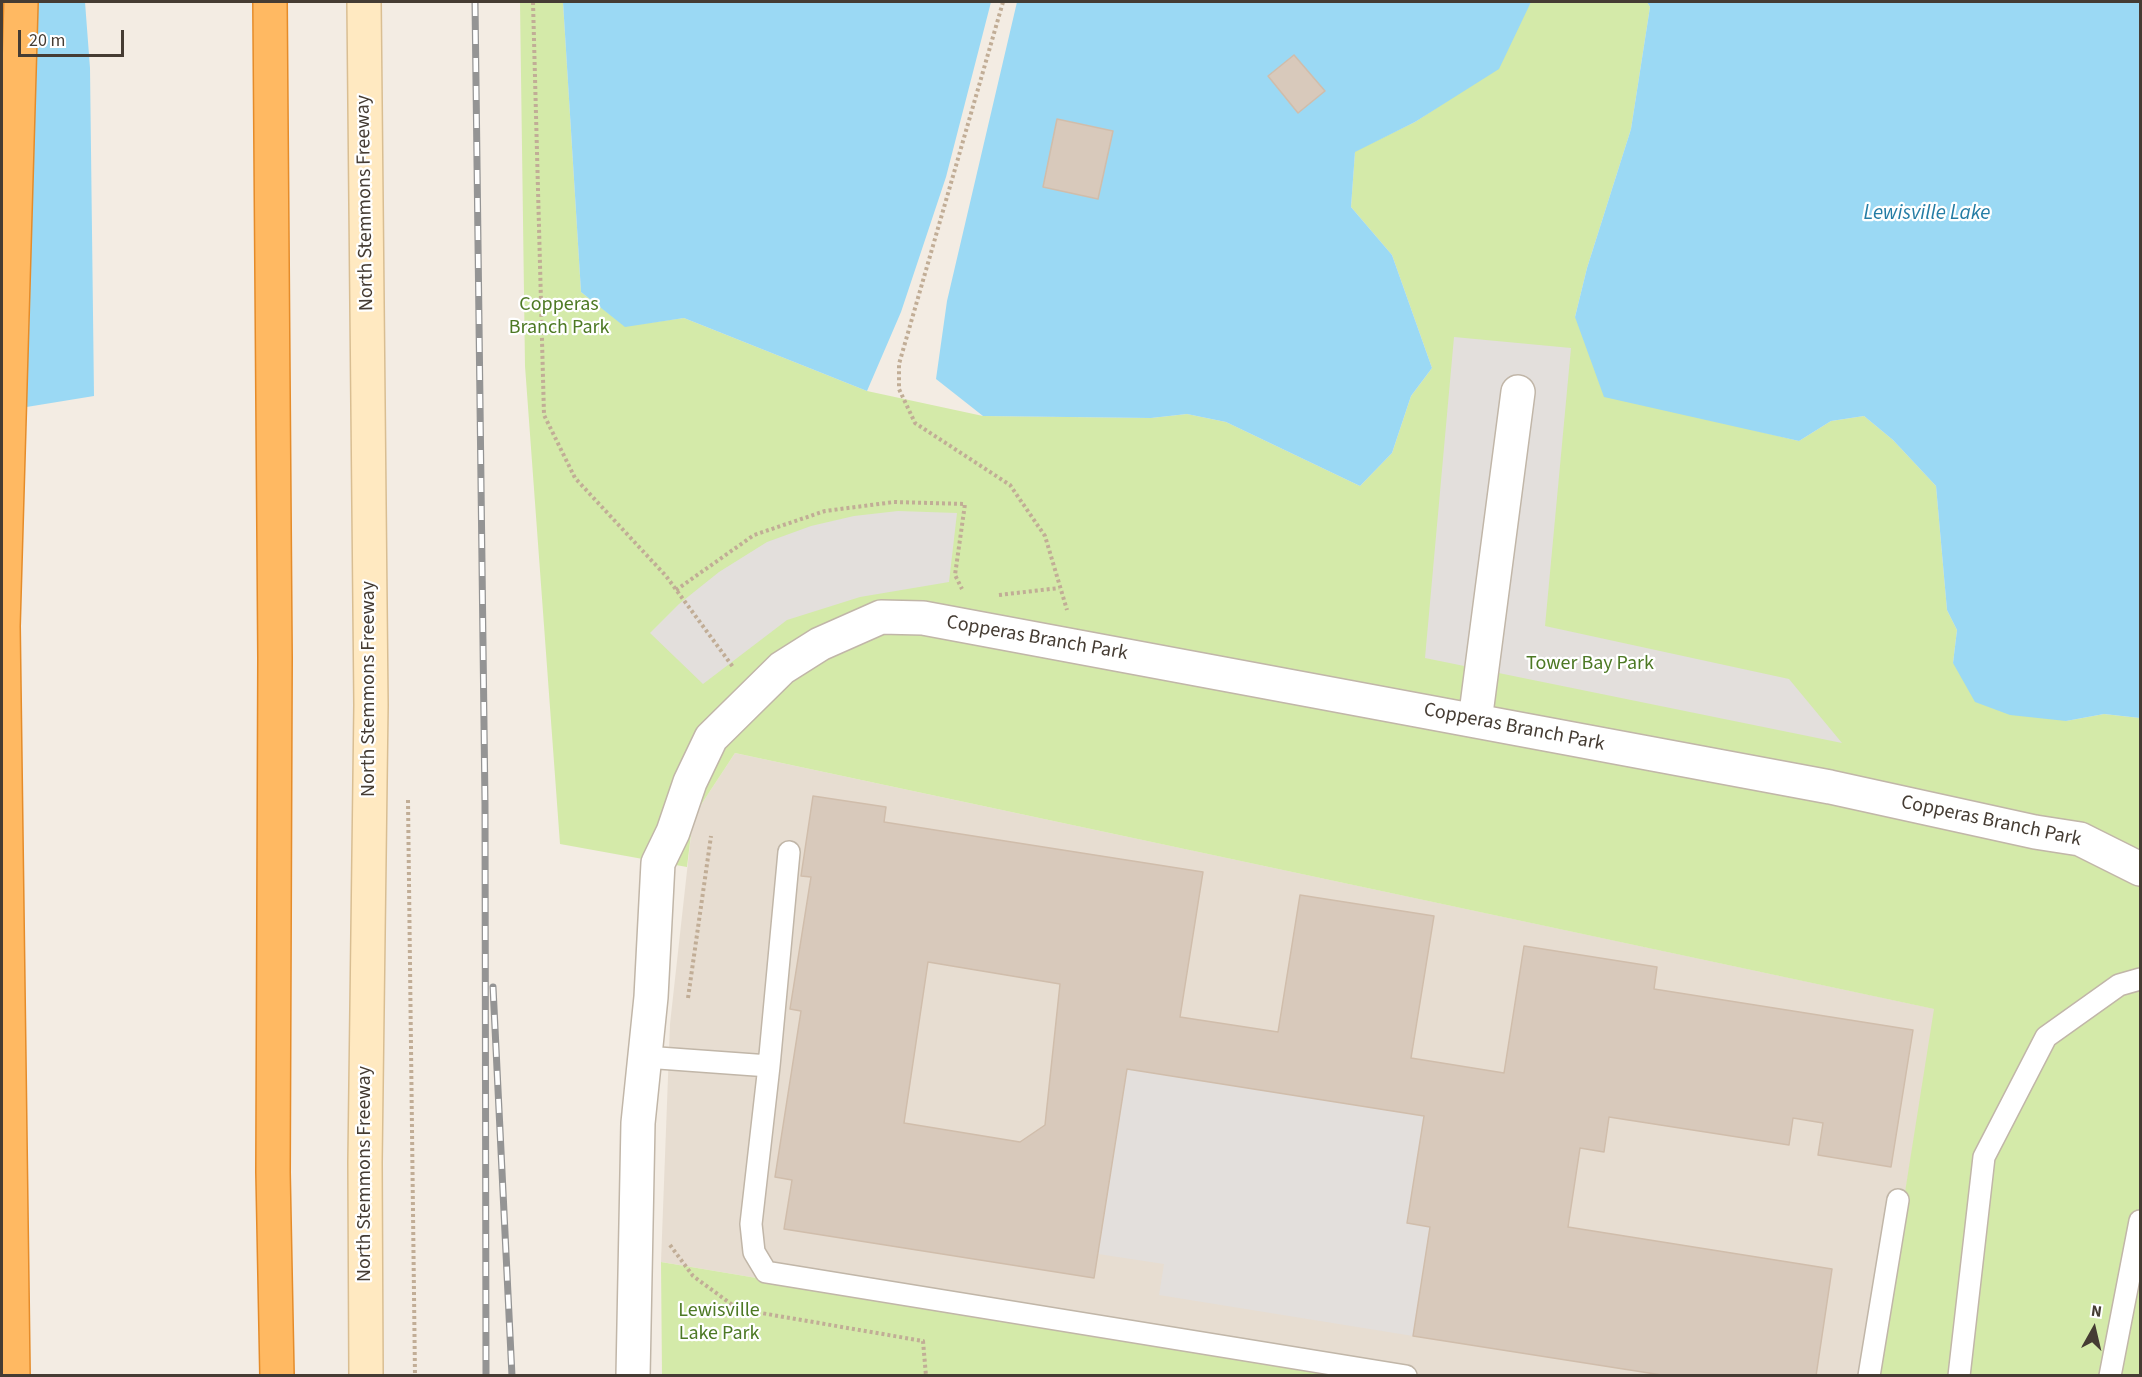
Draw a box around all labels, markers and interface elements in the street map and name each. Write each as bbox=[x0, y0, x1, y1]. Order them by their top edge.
scale bar bbox=[21, 18, 128, 56]
text: 20 m bbox=[29, 28, 65, 53]
street label: North Stemmons Freeway bbox=[352, 95, 380, 311]
water label: Lewisville Lake bbox=[1864, 201, 1990, 227]
park label: Copperas Branch Park bbox=[509, 294, 609, 341]
street label: North Stemmons Freeway bbox=[358, 581, 382, 797]
street label: Copperas Branch Park bbox=[944, 611, 1130, 667]
park label: Tower Bay Park bbox=[1526, 653, 1654, 677]
street label: Copperas Branch Park bbox=[1421, 699, 1607, 757]
street label: Copperas Branch Park bbox=[1899, 791, 2083, 853]
street label: North Stemmons Freeway bbox=[354, 1066, 378, 1282]
north arrow bbox=[2064, 1299, 2124, 1359]
park label: Lewisville Lake Park bbox=[678, 1300, 760, 1347]
text: N bbox=[2090, 1300, 2103, 1323]

